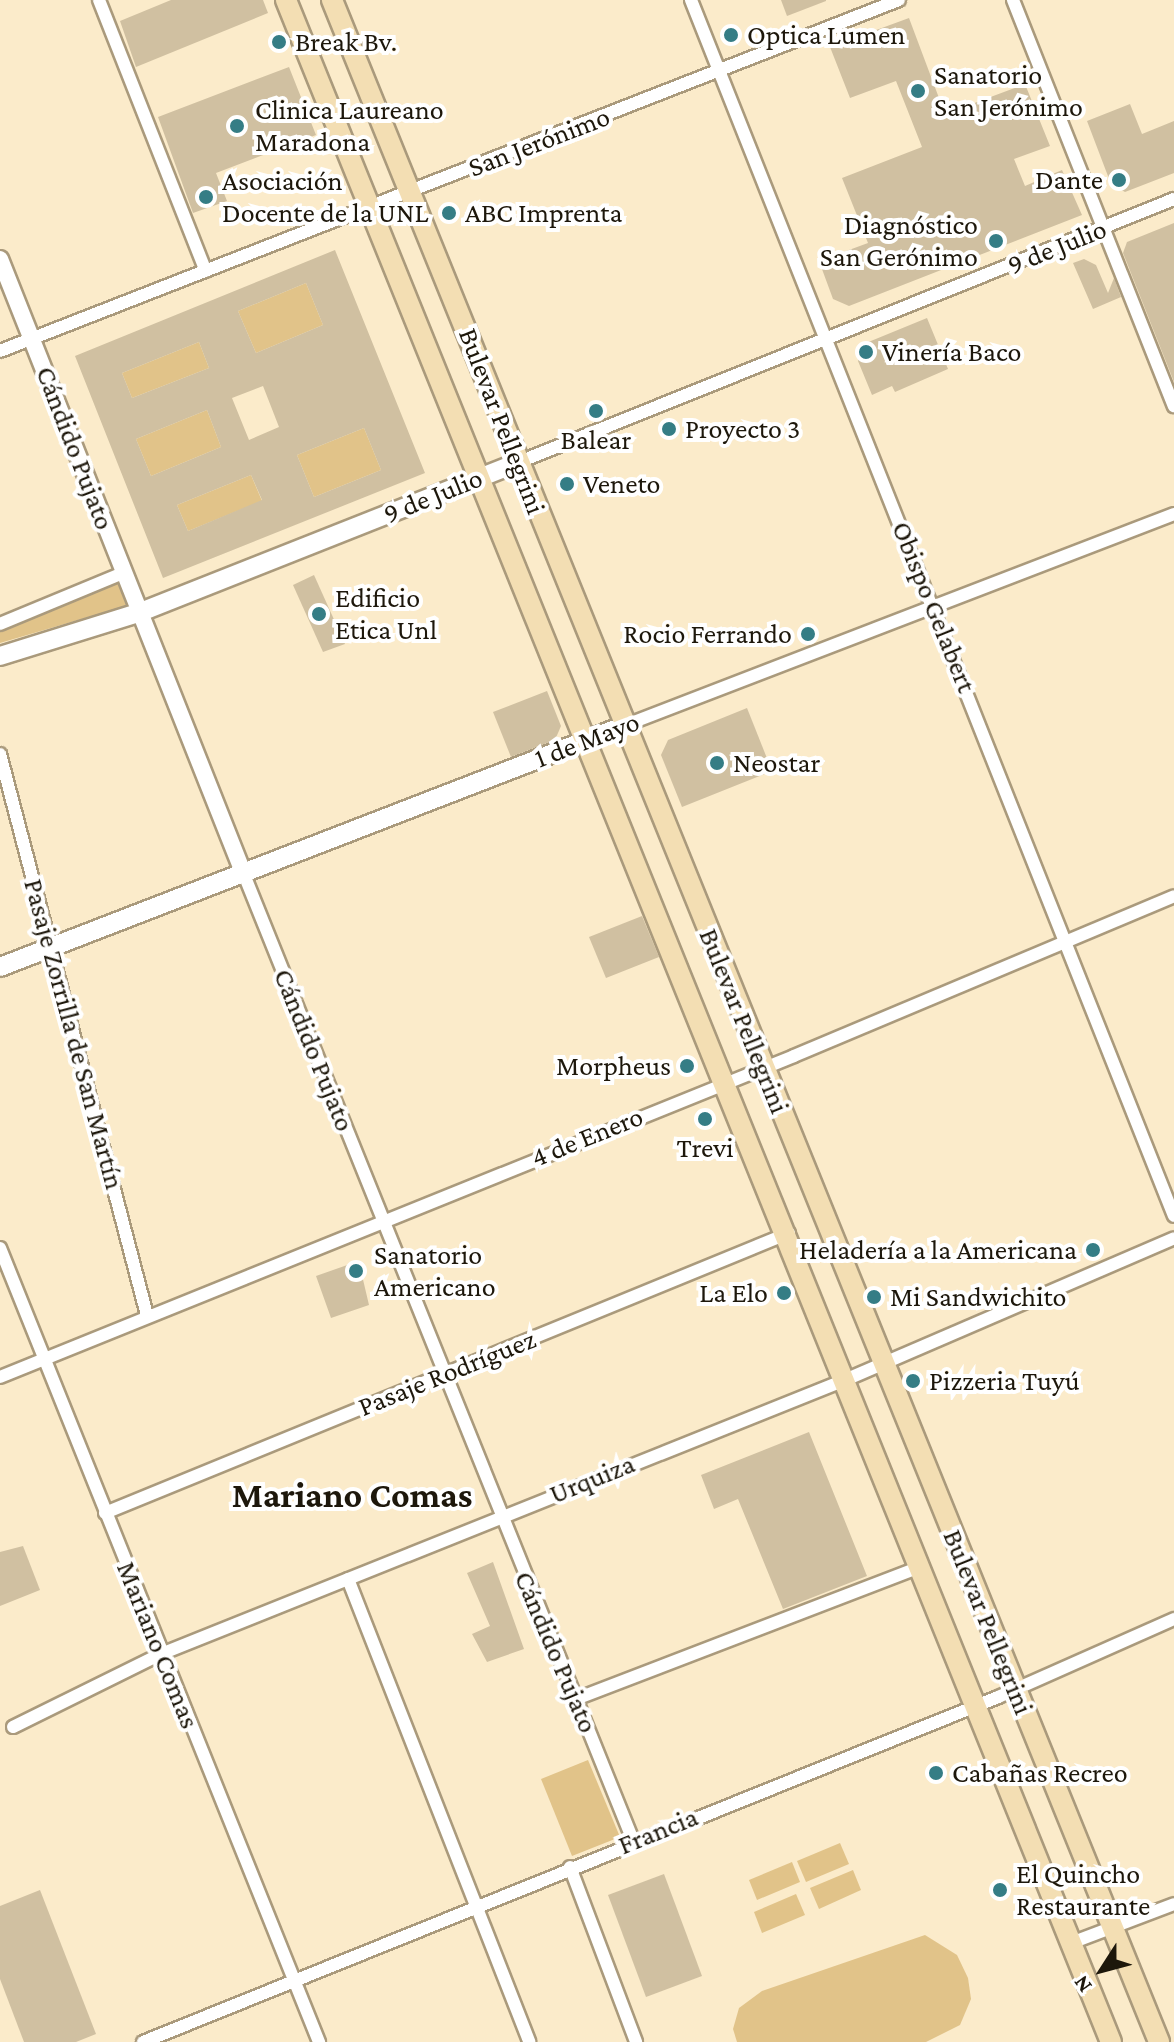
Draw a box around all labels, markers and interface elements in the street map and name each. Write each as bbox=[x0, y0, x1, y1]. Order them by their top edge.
place label: Optica Lumen bbox=[747, 18, 905, 52]
place label: Break Bv. bbox=[295, 25, 397, 59]
marker: Optica Lumen bbox=[722, 26, 740, 44]
marker: Break Bv. bbox=[270, 33, 288, 51]
place label: Sanatorio San Jerónimo bbox=[934, 58, 1083, 124]
marker: Sanatorio San Jerónimo bbox=[909, 82, 927, 100]
place label: Clinica Laureano Maradona bbox=[255, 93, 444, 159]
street label: San Jerónimo bbox=[463, 100, 615, 184]
marker: Clinica Laureano Maradona bbox=[226, 115, 248, 137]
place label: Dante bbox=[1035, 163, 1103, 197]
place label: Asociación Docente de la UNL bbox=[222, 164, 428, 230]
marker: Dante bbox=[1110, 171, 1128, 189]
marker: Asociación Docente de la UNL bbox=[197, 188, 215, 206]
place label: ABC Imprenta bbox=[465, 196, 622, 230]
marker: ABC Imprenta bbox=[440, 204, 458, 222]
place label: Diagnóstico San Gerónimo bbox=[820, 208, 978, 274]
street label: 9 de Julio bbox=[1003, 212, 1111, 282]
marker: Diagnóstico San Gerónimo bbox=[985, 230, 1007, 252]
street label: Bulevar Pellegrini bbox=[451, 323, 553, 519]
place label: Vinería Baco bbox=[882, 335, 1021, 369]
marker: Vinería Baco bbox=[857, 343, 875, 361]
street label: Cándido Pujato bbox=[28, 362, 122, 534]
marker: Balear bbox=[587, 402, 605, 420]
place label: Proyecto 3 bbox=[685, 412, 800, 446]
marker: Proyecto 3 bbox=[660, 420, 678, 438]
place label: Balear bbox=[561, 423, 631, 457]
street label: 9 de Julio bbox=[379, 461, 487, 531]
place label: Veneto bbox=[583, 467, 660, 501]
marker: Veneto bbox=[558, 475, 576, 493]
street label: Obispo Gelabert bbox=[884, 517, 984, 697]
place label: Edificio Etica Unl bbox=[335, 581, 437, 647]
marker: Edificio Etica Unl bbox=[310, 605, 328, 623]
place label: Rocio Ferrando bbox=[623, 617, 792, 651]
marker: Rocio Ferrando bbox=[799, 625, 817, 643]
street label: 1 de Mayo bbox=[530, 705, 644, 775]
place label: Neostar bbox=[733, 746, 820, 780]
marker: Neostar bbox=[708, 754, 726, 772]
street label: Pasaje Zorrilla de San Martín bbox=[16, 875, 132, 1193]
street label: Bulevar Pellegrini bbox=[692, 924, 796, 1118]
street label: Cándido Pujato bbox=[266, 964, 362, 1136]
place label: Morpheus bbox=[556, 1049, 671, 1083]
marker: Morpheus bbox=[678, 1057, 696, 1075]
street label: 4 de Enero bbox=[526, 1099, 648, 1175]
marker: Trevi bbox=[696, 1110, 714, 1128]
place label: Trevi bbox=[676, 1131, 734, 1165]
place label: Heladería a la Americana bbox=[799, 1233, 1077, 1267]
place label: Sanatorio Americano bbox=[374, 1238, 496, 1304]
marker: Heladería a la Americana bbox=[1084, 1241, 1102, 1259]
marker: Sanatorio Americano bbox=[345, 1260, 367, 1282]
place label: La Elo bbox=[699, 1276, 768, 1310]
place label: Mi Sandwichito bbox=[890, 1280, 1066, 1314]
marker: La Elo bbox=[775, 1284, 793, 1302]
marker: Mi Sandwichito bbox=[865, 1288, 883, 1306]
street label: Pasaje Rodríguez bbox=[353, 1322, 541, 1424]
place label: Pizzeria Tuyú bbox=[929, 1364, 1080, 1398]
marker: Pizzeria Tuyú bbox=[904, 1372, 922, 1390]
street label: Urquiza bbox=[545, 1447, 639, 1511]
district label: Mariano Comas bbox=[232, 1474, 472, 1518]
street label: Bulevar Pellegrini bbox=[936, 1525, 1040, 1719]
street label: Mariano Comas bbox=[109, 1556, 207, 1734]
street label: Cándido Pujato bbox=[507, 1566, 605, 1738]
place label: Cabañas Recreo bbox=[952, 1756, 1128, 1790]
marker: Cabañas Recreo bbox=[927, 1764, 945, 1782]
street label: Francia bbox=[613, 1800, 703, 1862]
place label: El Quincho Restaurante bbox=[1016, 1857, 1150, 1923]
marker: El Quincho Restaurante bbox=[991, 1881, 1009, 1899]
north arrow bbox=[1062, 1930, 1142, 2010]
text: N bbox=[1068, 1971, 1097, 1998]

